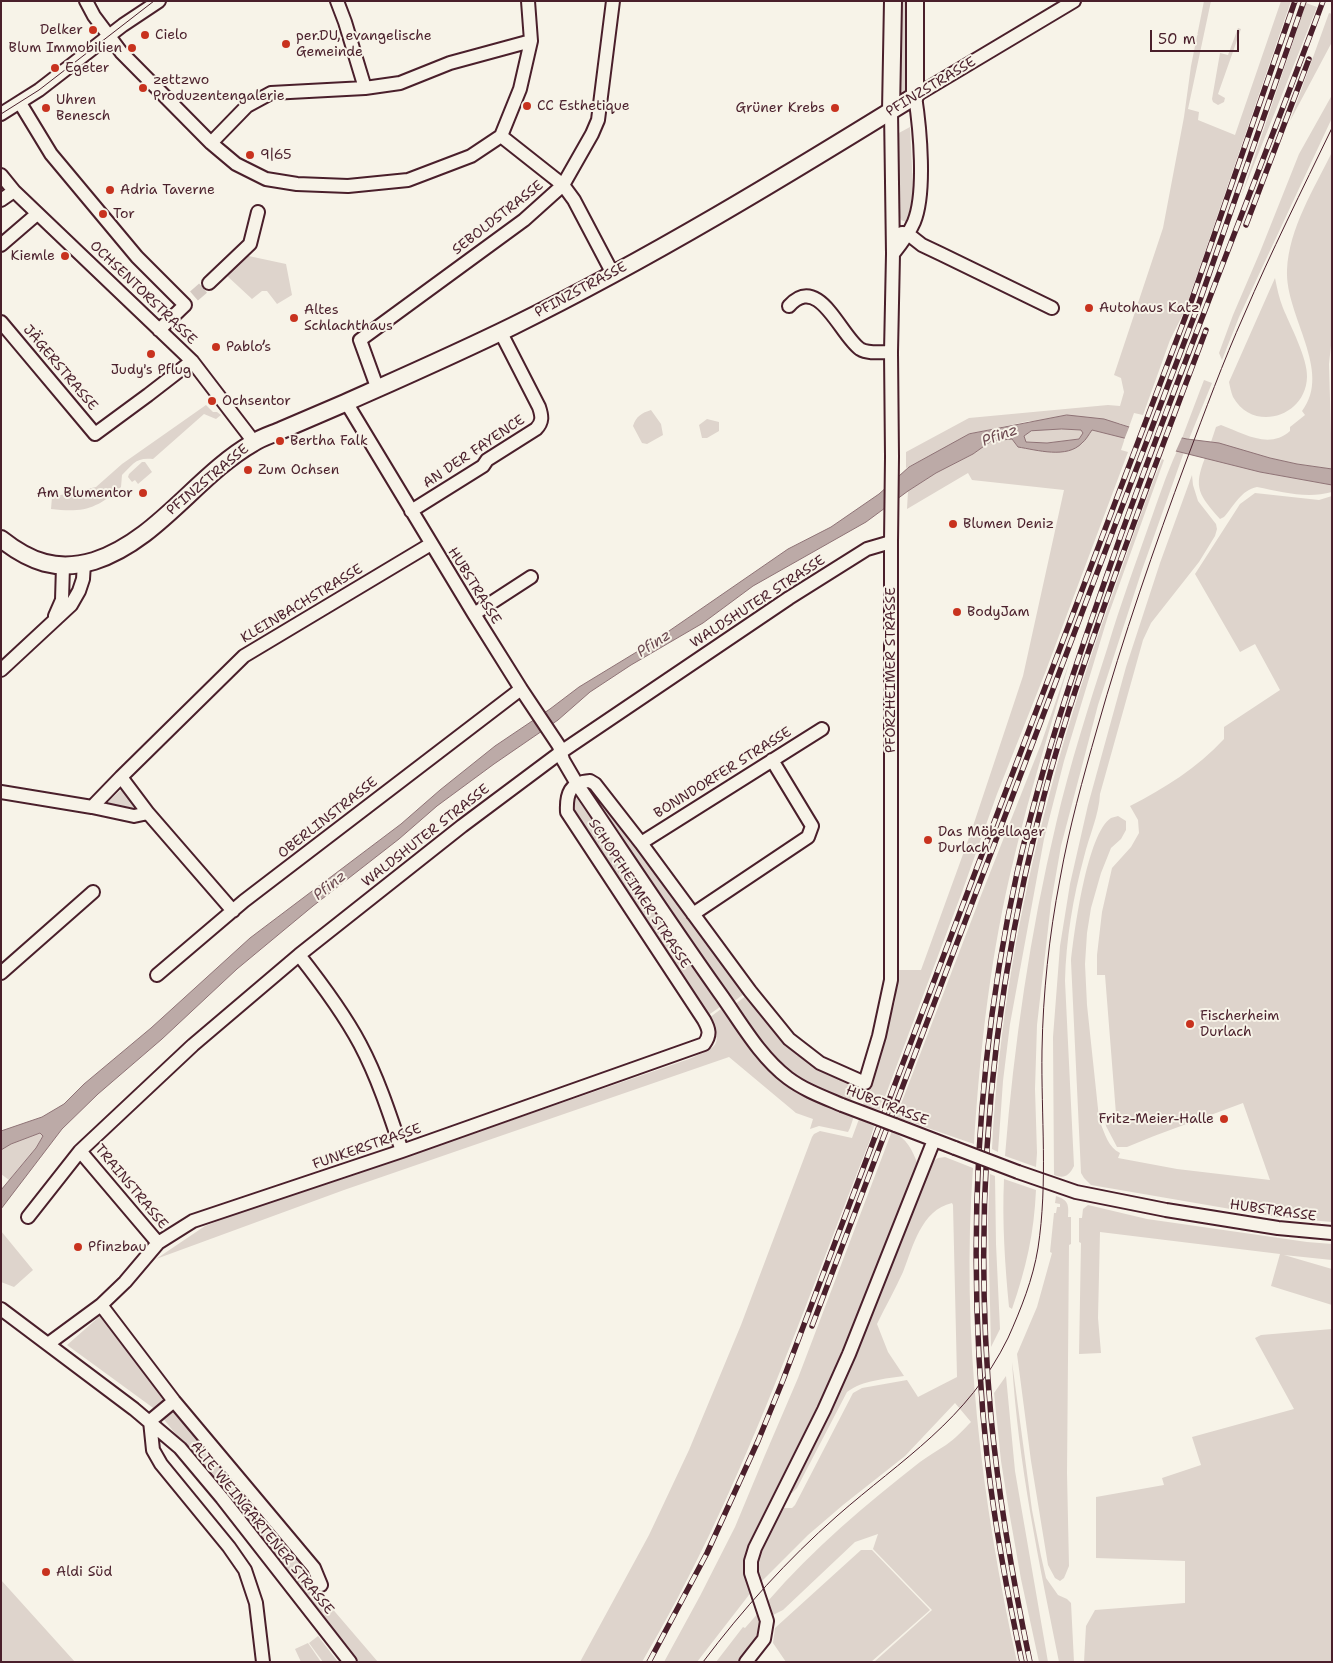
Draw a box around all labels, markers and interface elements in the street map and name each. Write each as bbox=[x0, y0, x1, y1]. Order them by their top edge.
scale bar bbox=[1153, 20, 1242, 52]
place label: Delker bbox=[40, 22, 83, 38]
marker: Delker bbox=[87, 24, 99, 36]
place label: Cielo bbox=[155, 27, 188, 43]
place label: per.DU, evangelische Gemeinde bbox=[296, 28, 432, 60]
marker: Cielo bbox=[139, 29, 151, 41]
text: 50 m bbox=[1158, 29, 1196, 49]
marker: per.DU, evangelische Gemeinde bbox=[280, 38, 292, 50]
place label: Blum Immobilien bbox=[9, 40, 122, 56]
marker: Blum Immobilien bbox=[126, 42, 138, 54]
street label: PFINZSTRASSE bbox=[883, 54, 979, 120]
place label: Egeter bbox=[65, 60, 109, 76]
marker: Egeter bbox=[49, 62, 61, 74]
place label: zettzwo Produzentengalerie bbox=[153, 72, 285, 104]
marker: zettzwo Produzentengalerie bbox=[137, 82, 149, 94]
place label: Uhren Benesch bbox=[56, 92, 110, 124]
place label: CC Esthetique bbox=[537, 98, 630, 114]
marker: CC Esthetique bbox=[521, 100, 533, 112]
place label: Grüner Krebs bbox=[735, 100, 825, 116]
marker: Uhren Benesch bbox=[40, 102, 52, 114]
marker: Grüner Krebs bbox=[829, 102, 841, 114]
place label: 9|65 bbox=[260, 147, 292, 163]
marker: 9|65 bbox=[244, 149, 256, 161]
street label: SEBOLDSTRASSE bbox=[449, 177, 547, 259]
place label: Adria Taverne bbox=[120, 182, 215, 198]
marker: Adria Taverne bbox=[104, 184, 116, 196]
place label: Tor bbox=[113, 206, 135, 222]
marker: Tor bbox=[97, 208, 109, 220]
street label: OCHSENTORSTRASSE bbox=[86, 238, 200, 348]
place label: Kiemle bbox=[11, 248, 55, 264]
marker: Kiemle bbox=[59, 250, 71, 262]
street label: PFINZSTRASSE bbox=[532, 259, 630, 321]
place label: Autohaus Katz bbox=[1099, 300, 1200, 316]
place label: Altes Schlachthaus bbox=[304, 302, 393, 334]
marker: Autohaus Katz bbox=[1083, 302, 1095, 314]
marker: Altes Schlachthaus bbox=[288, 312, 300, 324]
street label: JÄGERSTRASSE bbox=[19, 322, 101, 414]
place label: Pablo’s bbox=[226, 339, 271, 355]
marker: Pablo’s bbox=[210, 341, 222, 353]
marker: Judy's Pflug bbox=[145, 348, 157, 360]
place label: Judy's Pflug bbox=[111, 362, 191, 378]
place label: Ochsentor bbox=[222, 393, 291, 409]
marker: Ochsentor bbox=[206, 395, 218, 407]
street label: AN DER FAYENCE bbox=[420, 412, 528, 492]
water label: Pfinz bbox=[980, 421, 1020, 451]
place label: Bertha Falk bbox=[290, 433, 368, 449]
marker: Bertha Falk bbox=[274, 435, 286, 447]
street label: PFINZSTRASSE bbox=[164, 441, 252, 519]
place label: Zum Ochsen bbox=[258, 462, 339, 478]
marker: Zum Ochsen bbox=[242, 464, 254, 476]
place label: Am Blumentor bbox=[37, 485, 133, 501]
marker: Am Blumentor bbox=[137, 487, 149, 499]
place label: Blumen Deniz bbox=[963, 516, 1054, 532]
marker: Blumen Deniz bbox=[947, 518, 959, 530]
street label: HUBSTRASSE bbox=[444, 544, 504, 628]
street label: WALDSHUTER STRASSE bbox=[687, 552, 829, 652]
street label: KLEINBACHSTRASSE bbox=[238, 561, 366, 647]
street label: PFORZHEIMER STRASSE bbox=[883, 587, 899, 753]
place label: BodyJam bbox=[967, 604, 1029, 620]
marker: BodyJam bbox=[951, 606, 963, 618]
water label: Pfinz bbox=[634, 626, 674, 662]
street label: BONNDORFER STRASSE bbox=[651, 724, 795, 822]
street label: OBERLINSTRASSE bbox=[275, 774, 381, 862]
street label: WALDSHUTER STRASSE bbox=[359, 781, 493, 891]
street label: SCHOPFHEIMER STRASSE bbox=[584, 816, 694, 972]
place label: Das Möbellager Durlach bbox=[938, 824, 1045, 856]
marker: Das Möbellager Durlach bbox=[922, 834, 934, 846]
water label: Pfinz bbox=[310, 868, 350, 904]
place label: Fischerheim Durlach bbox=[1200, 1008, 1279, 1040]
marker: Fischerheim Durlach bbox=[1184, 1018, 1196, 1030]
street label: HUBSTRASSE bbox=[843, 1082, 931, 1130]
place label: Fritz-Meier-Halle bbox=[1099, 1111, 1214, 1127]
marker: Fritz-Meier-Halle bbox=[1218, 1113, 1230, 1125]
street label: FUNKERSTRASSE bbox=[310, 1121, 424, 1173]
street label: TRAINSTRASSE bbox=[91, 1141, 171, 1233]
street label: HUBSTRASSE bbox=[1229, 1197, 1317, 1225]
place label: Pfinzbau bbox=[88, 1239, 147, 1255]
marker: Pfinzbau bbox=[72, 1241, 84, 1253]
street label: ALTE WEINGARTENER STRASSE bbox=[187, 1438, 337, 1618]
place label: Aldi Süd bbox=[56, 1564, 112, 1580]
marker: Aldi Süd bbox=[40, 1566, 52, 1578]

